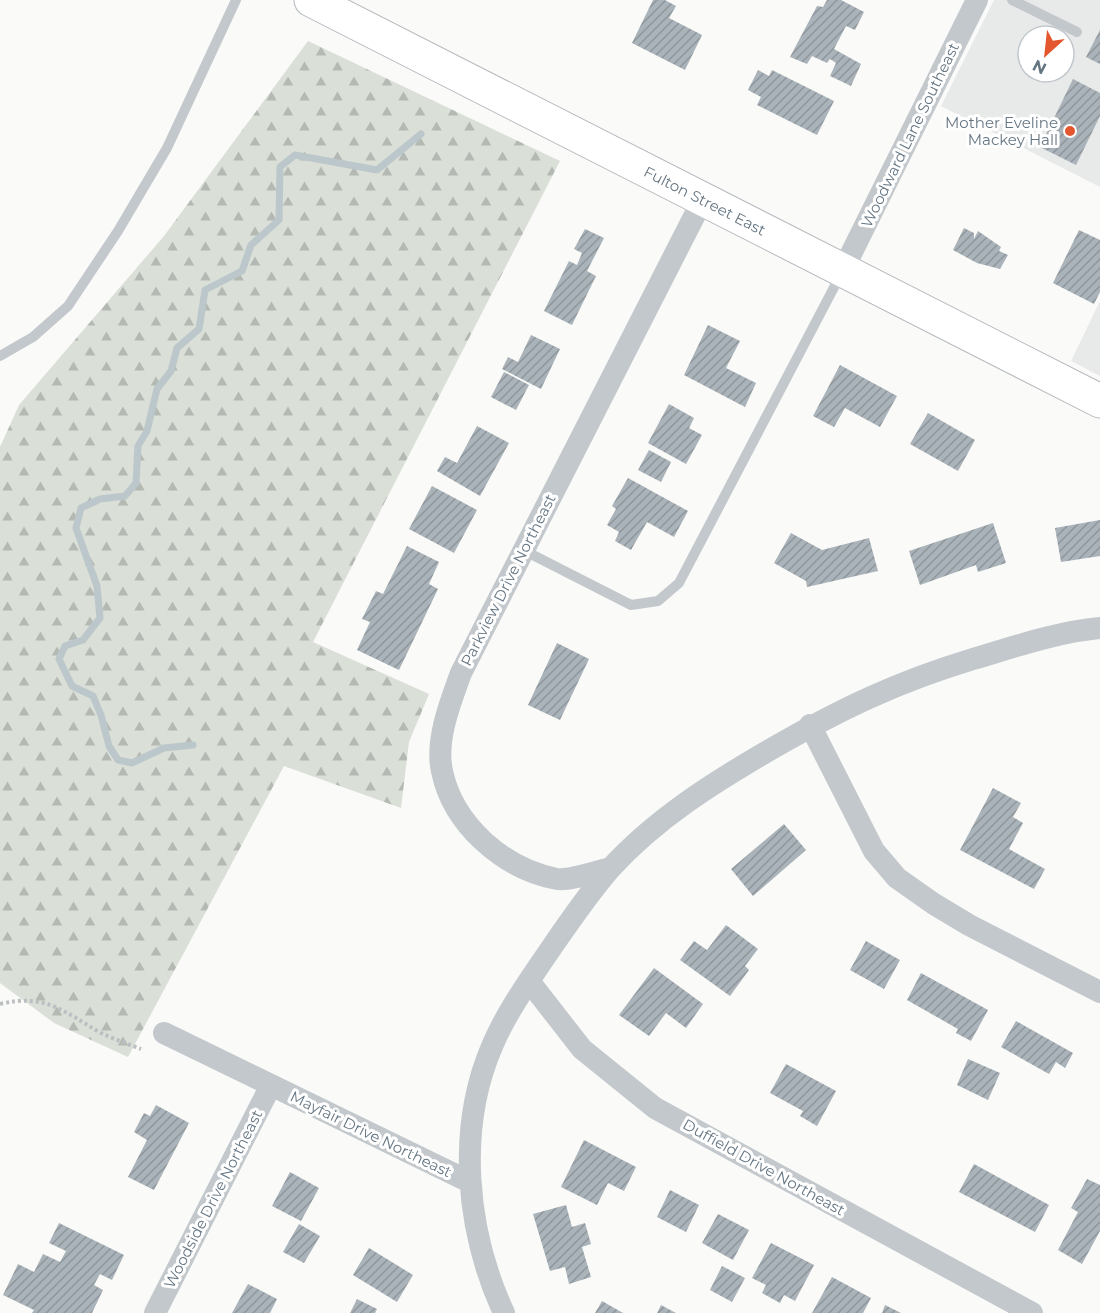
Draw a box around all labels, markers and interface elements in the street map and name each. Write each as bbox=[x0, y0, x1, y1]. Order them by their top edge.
north arrow bbox=[1016, 24, 1076, 84]
street label: Woodward Lane Southeast bbox=[857, 39, 963, 231]
text: N bbox=[1029, 56, 1049, 78]
place label: Mother Eveline Mackey Hall bbox=[945, 113, 1058, 149]
marker: Mother Eveline Mackey Hall bbox=[1063, 124, 1077, 138]
street label: Fulton Street East bbox=[641, 161, 769, 239]
street label: Parkview Drive Northeast bbox=[456, 491, 560, 669]
street label: Mayfair Drive Northeast bbox=[287, 1087, 455, 1181]
street label: Woodside Drive Northeast bbox=[160, 1107, 266, 1291]
street label: Duffield Drive Northeast bbox=[680, 1115, 848, 1219]

